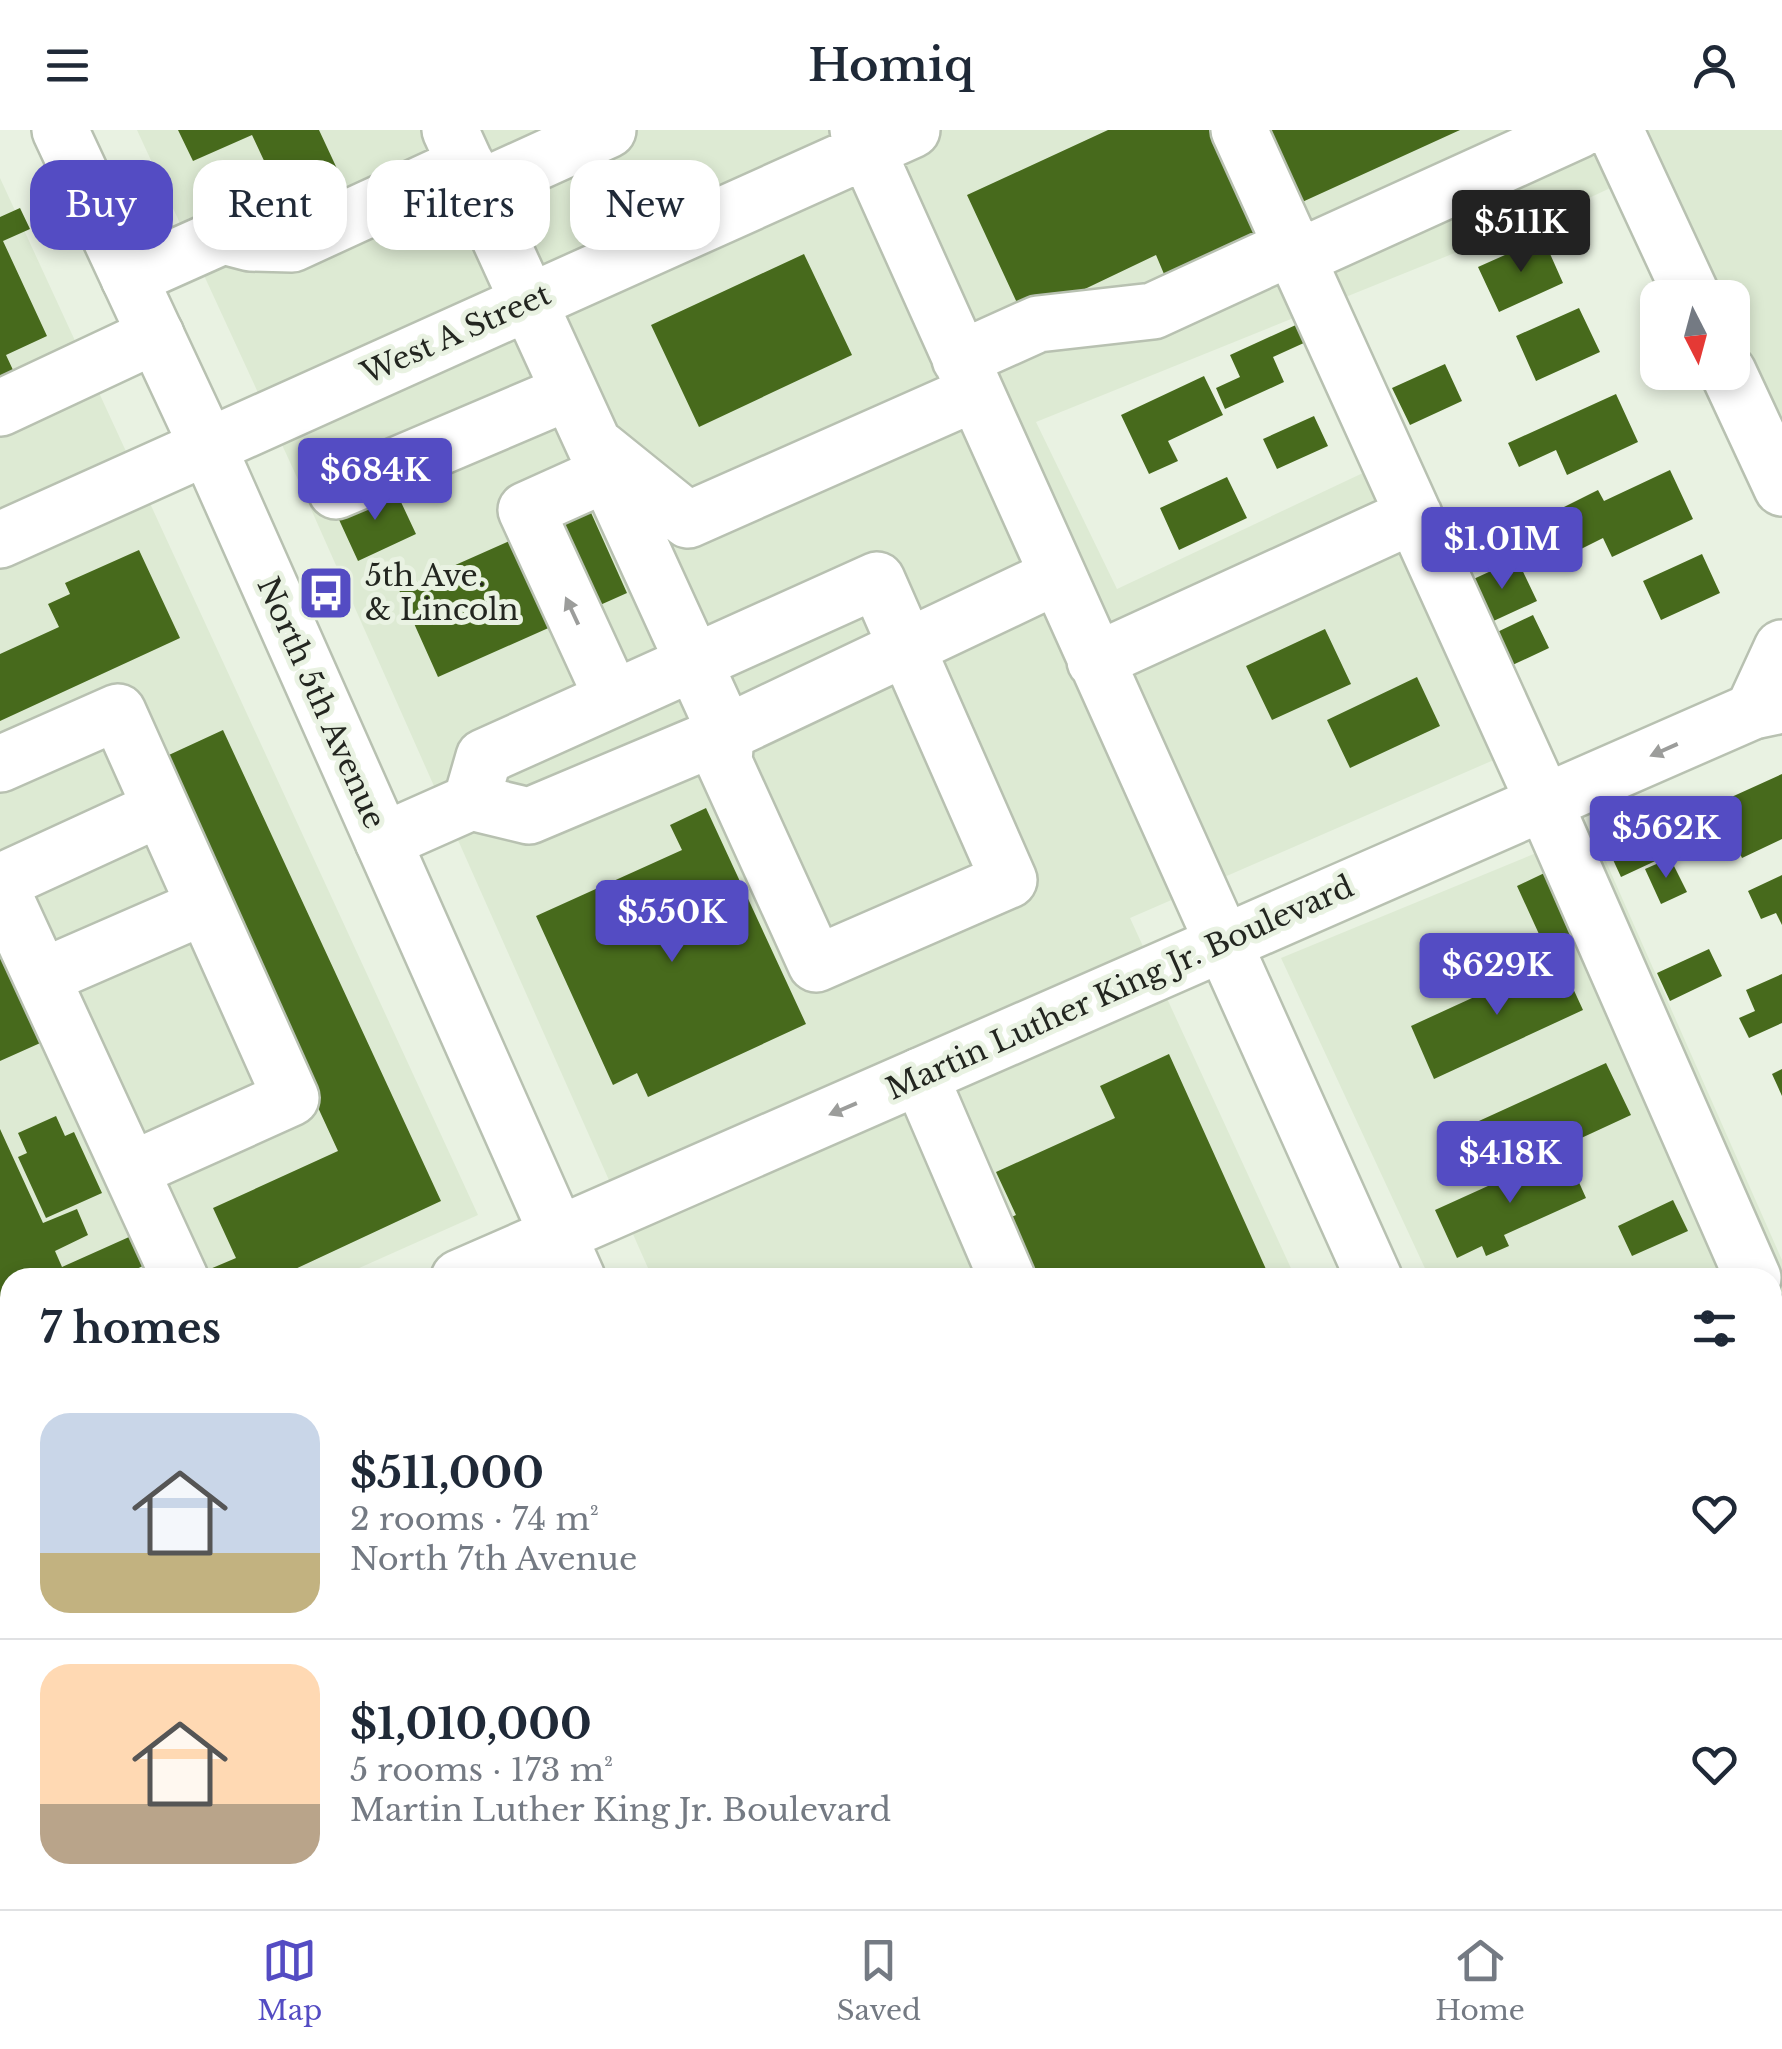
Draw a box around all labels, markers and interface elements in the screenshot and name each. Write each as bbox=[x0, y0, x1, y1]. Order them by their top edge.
text: Homiq bbox=[808, 37, 974, 93]
icon: menu bbox=[40, 38, 95, 93]
icon: person bbox=[1687, 38, 1742, 93]
chip: Buy bbox=[30, 160, 173, 250]
chip: Rent bbox=[193, 160, 347, 250]
chip: Filters bbox=[367, 160, 550, 250]
chip: New bbox=[570, 160, 720, 250]
pin: $511K bbox=[1451, 190, 1591, 275]
text: $511K bbox=[1474, 202, 1568, 242]
street label: West A Street bbox=[354, 275, 557, 392]
north arrow bbox=[1640, 280, 1750, 390]
map controls bbox=[1640, 280, 1750, 390]
pin: $684K bbox=[305, 438, 445, 523]
text: $684K bbox=[320, 450, 430, 490]
pin: $1.01M bbox=[1421, 507, 1583, 592]
text: $1.01M bbox=[1444, 519, 1561, 559]
place label: 5th Ave. & Lincoln bbox=[365, 557, 519, 628]
bus stop icon: 5th Ave. & Lincoln bbox=[296, 563, 356, 623]
street label: North 5th Avenue bbox=[249, 571, 394, 834]
one-way arrow bbox=[564, 596, 581, 625]
one-way arrow bbox=[1649, 742, 1679, 758]
pin: $562K bbox=[1596, 796, 1736, 881]
text: $562K bbox=[1612, 808, 1720, 848]
street label: Martin Luther King Jr. Boulevard bbox=[881, 867, 1359, 1108]
pin: $550K bbox=[602, 880, 742, 965]
text: $550K bbox=[617, 892, 727, 932]
pin: $629K bbox=[1427, 933, 1567, 1018]
text: $629K bbox=[1442, 945, 1552, 985]
one-way arrow bbox=[828, 1101, 858, 1117]
pin: $418K bbox=[1440, 1121, 1580, 1206]
text: $418K bbox=[1459, 1133, 1561, 1173]
icon: filters bbox=[1687, 1301, 1742, 1356]
text: 7 homes bbox=[40, 1302, 221, 1354]
text: $511,000 bbox=[350, 1447, 544, 1499]
icon: home bbox=[120, 1453, 240, 1573]
icon: heart bbox=[1687, 1486, 1742, 1541]
text: 2 rooms · 74 m² bbox=[350, 1499, 599, 1539]
text: North 7th Avenue bbox=[350, 1539, 637, 1579]
text: $1,010,000 bbox=[350, 1698, 592, 1750]
icon: home bbox=[120, 1704, 240, 1824]
icon: heart bbox=[1687, 1737, 1742, 1792]
text: 5 rooms · 173 m² bbox=[350, 1750, 613, 1790]
text: Martin Luther King Jr. Boulevard bbox=[350, 1790, 891, 1830]
tab: Map bbox=[257, 1933, 322, 2028]
tab: Saved bbox=[837, 1933, 921, 2028]
tab: Home bbox=[1435, 1933, 1525, 2028]

